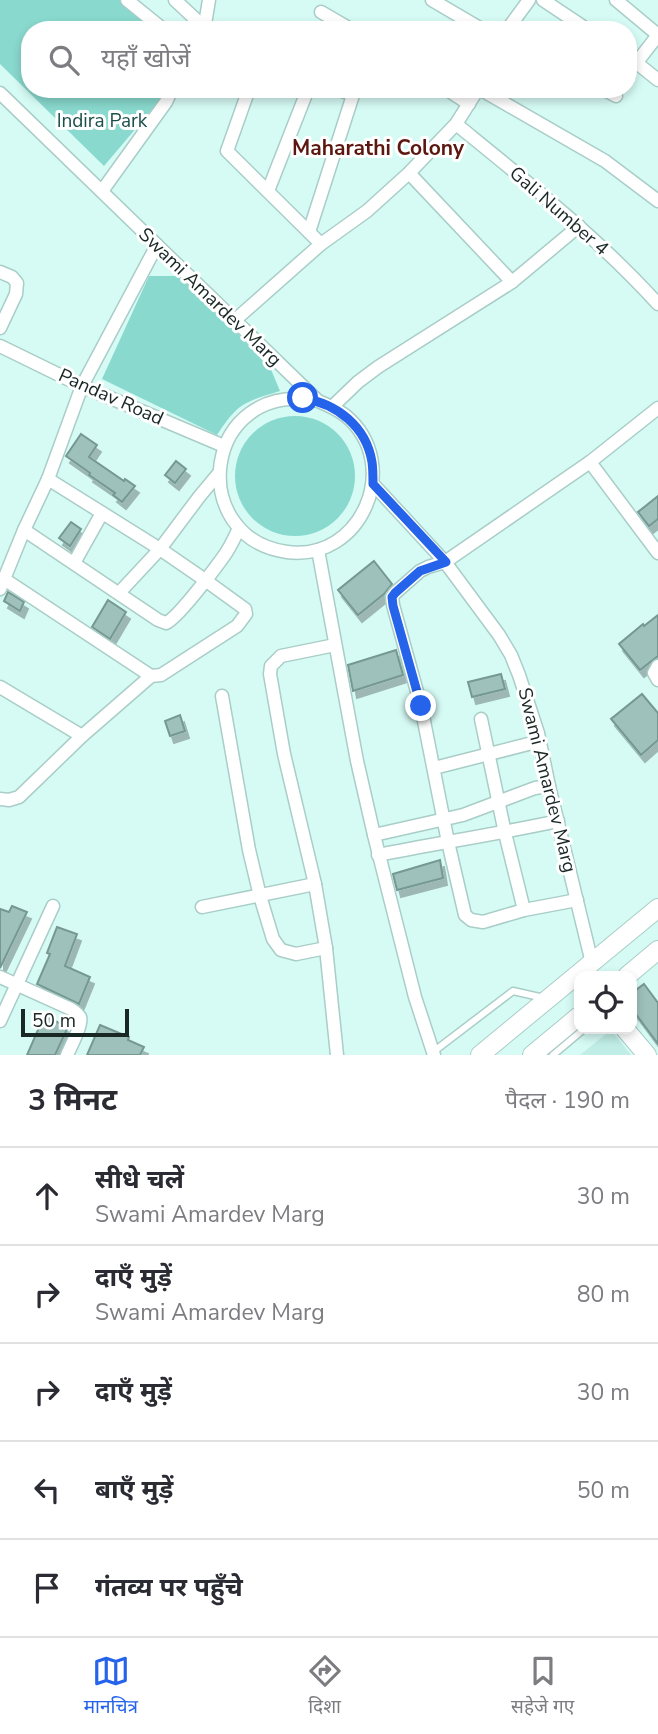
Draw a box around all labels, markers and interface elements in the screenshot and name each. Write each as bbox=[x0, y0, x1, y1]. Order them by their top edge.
search box bbox=[21, 21, 637, 98]
icon: search bbox=[45, 41, 83, 79]
text: यहाँ खोजें bbox=[101, 41, 191, 76]
park label: Indira Park bbox=[57, 108, 148, 134]
district label: Maharathi Colony bbox=[292, 134, 465, 162]
street label: Gali Number 4 bbox=[504, 160, 614, 262]
street label: Swami Amardev Marg bbox=[133, 222, 287, 372]
street label: Pandav Road bbox=[54, 362, 168, 432]
route start bbox=[287, 382, 318, 413]
street label: Swami Amardev Marg bbox=[511, 685, 583, 875]
route end bbox=[405, 690, 436, 721]
map controls bbox=[574, 971, 637, 1034]
button: locate bbox=[574, 971, 637, 1034]
scale bar bbox=[21, 1006, 130, 1038]
text: 50 m bbox=[32, 1008, 76, 1034]
text: 3 मिनट bbox=[28, 1080, 117, 1121]
text: पैदल · 190 m bbox=[505, 1085, 630, 1116]
text: सीधे चलें bbox=[95, 1162, 184, 1197]
icon: ahead bbox=[28, 1177, 66, 1215]
text: 30 m bbox=[577, 1181, 630, 1212]
text: Swami Amardev Marg bbox=[95, 1199, 325, 1230]
text: दाएँ मुड़ें bbox=[95, 1260, 172, 1295]
icon: right bbox=[28, 1275, 66, 1313]
text: 80 m bbox=[577, 1279, 630, 1310]
text: Swami Amardev Marg bbox=[95, 1297, 325, 1328]
icon: right bbox=[28, 1373, 66, 1411]
text: दाएँ मुड़ें bbox=[95, 1374, 172, 1409]
text: 30 m bbox=[577, 1377, 630, 1408]
icon: left bbox=[28, 1471, 66, 1509]
text: बाएँ मुड़ें bbox=[95, 1472, 173, 1507]
text: 50 m bbox=[577, 1475, 630, 1506]
icon: arrive bbox=[28, 1569, 66, 1607]
text: गंतव्य पर पहुँचे bbox=[95, 1570, 243, 1605]
tab: मानचित्र bbox=[84, 1652, 138, 1721]
tab: दिशा bbox=[306, 1652, 344, 1721]
tab: सहेजे गए bbox=[511, 1652, 574, 1721]

